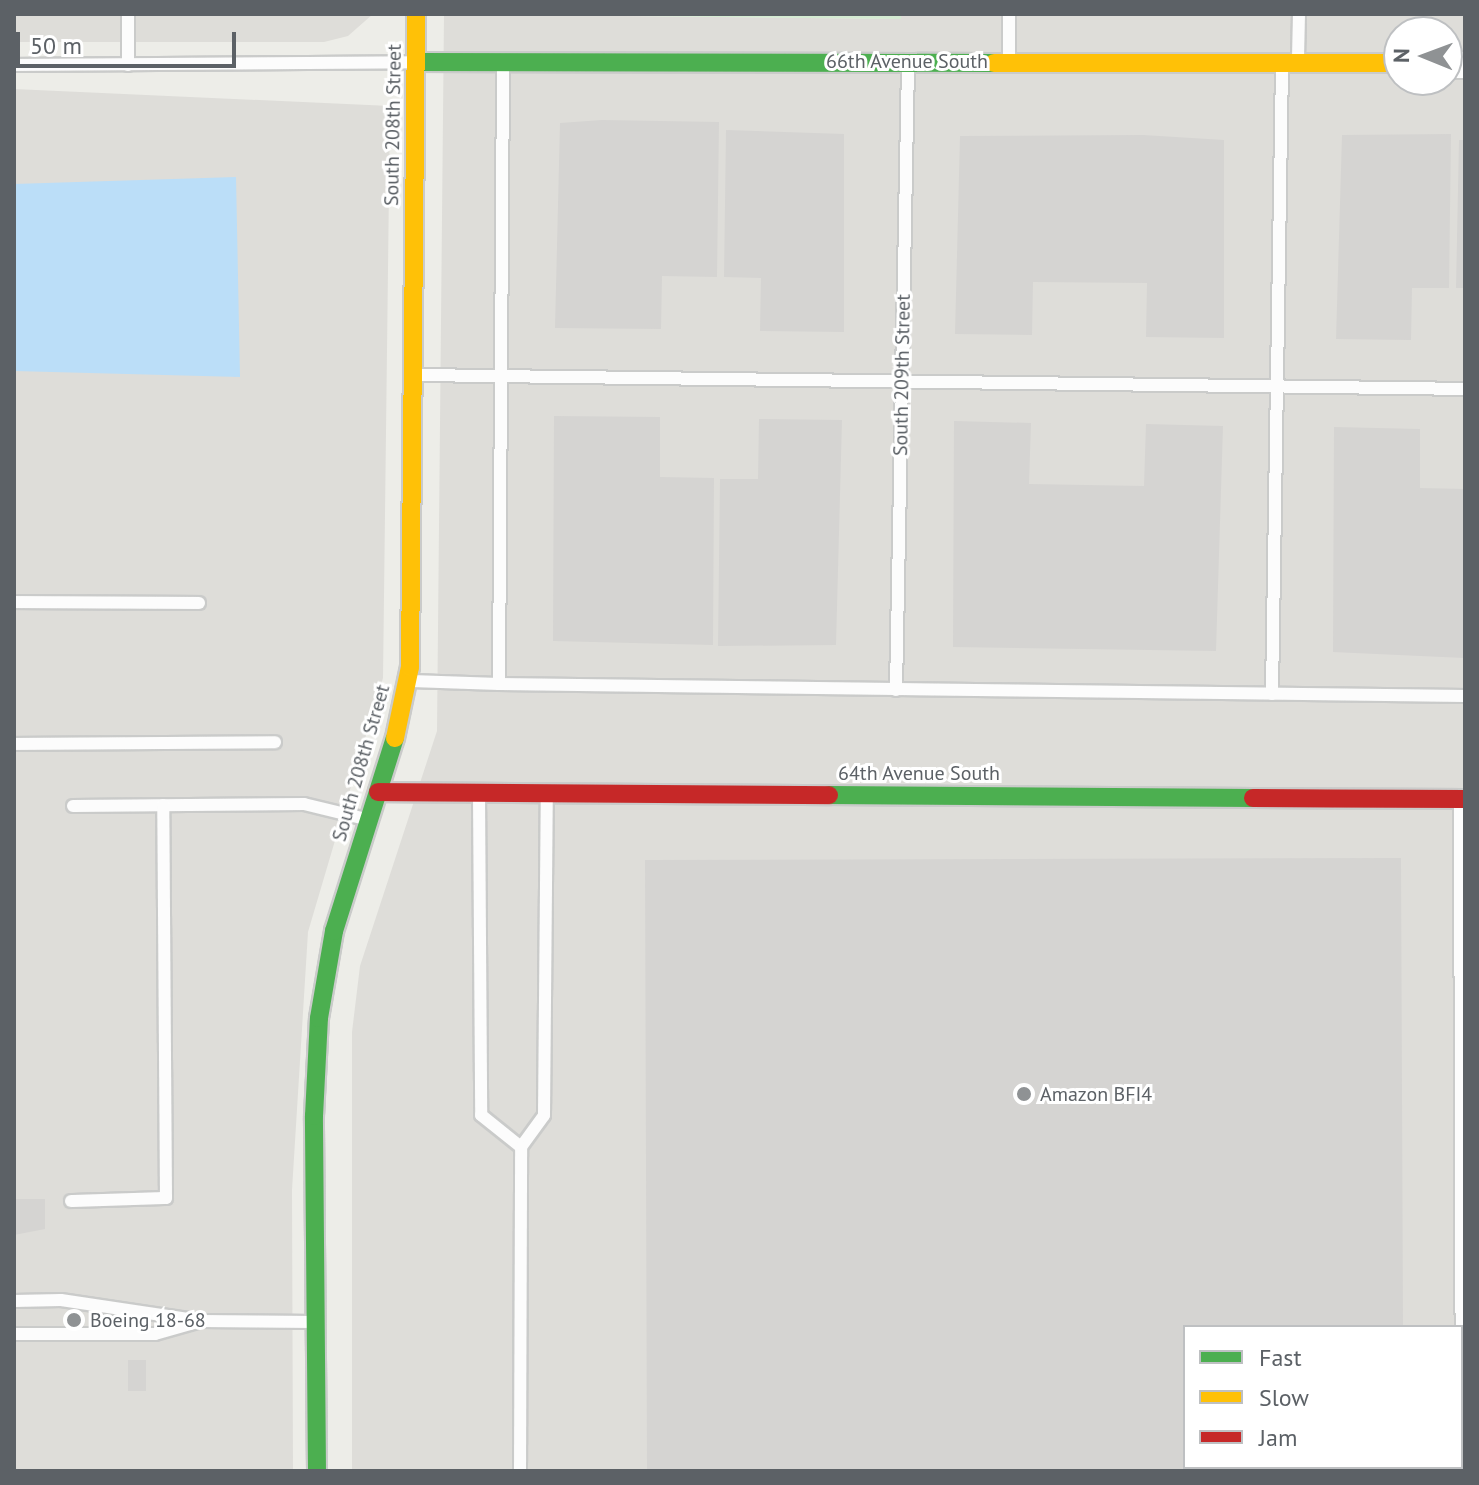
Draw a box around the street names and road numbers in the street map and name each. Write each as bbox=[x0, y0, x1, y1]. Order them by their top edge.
street label: South 208th Street bbox=[380, 44, 406, 206]
street label: 66th Avenue South bbox=[826, 49, 988, 73]
street label: South 209th Street bbox=[889, 294, 915, 456]
street label: South 208th Street bbox=[327, 682, 395, 844]
street label: 64th Avenue South bbox=[838, 761, 1000, 785]

